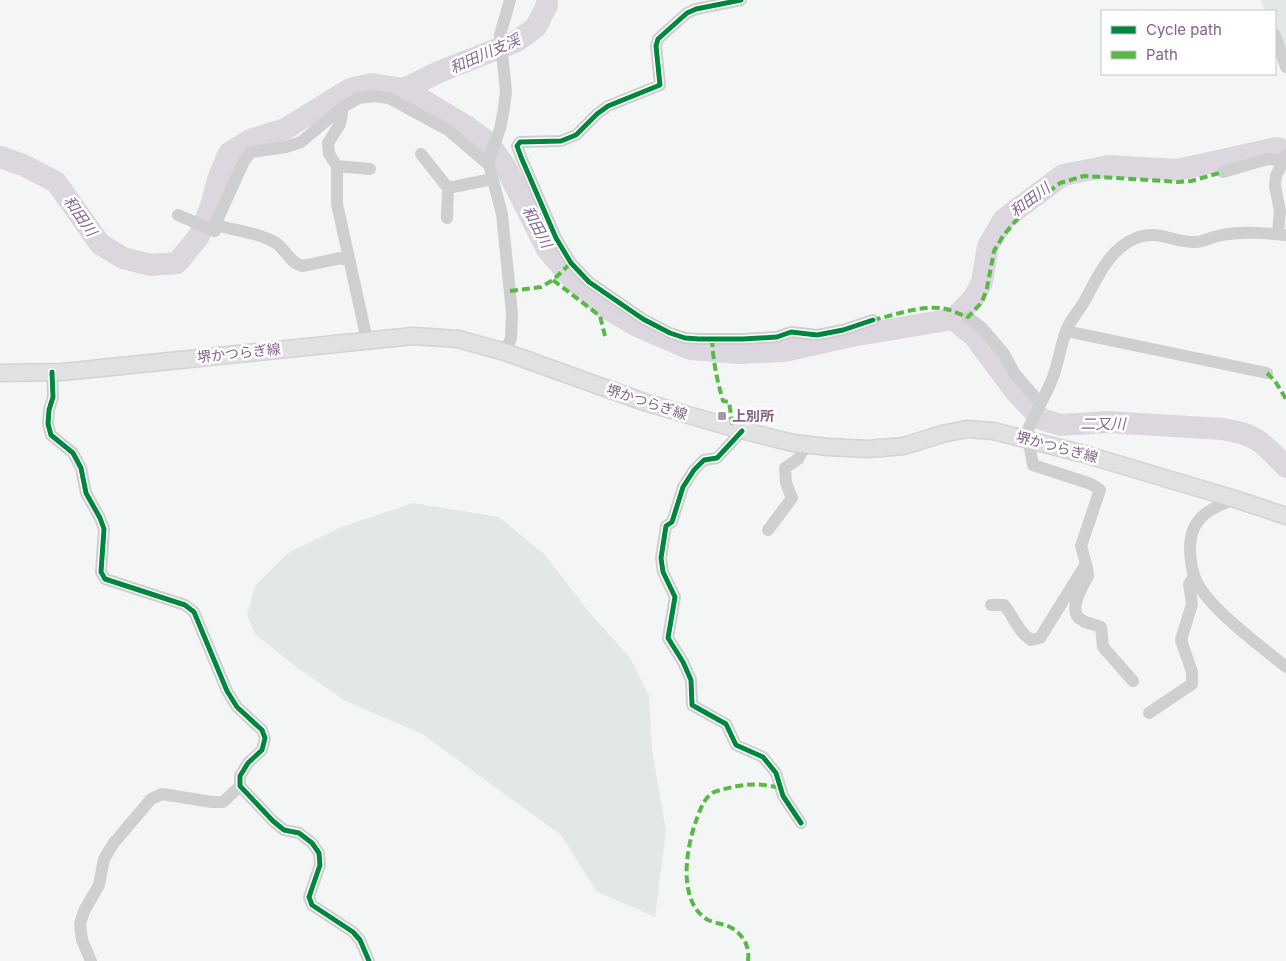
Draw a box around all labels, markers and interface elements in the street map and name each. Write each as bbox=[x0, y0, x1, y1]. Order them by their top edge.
legend bbox=[1101, 10, 1276, 75]
text: Cycle path bbox=[1146, 20, 1222, 39]
water label: 和田川支渓 bbox=[447, 29, 525, 77]
text: Path bbox=[1146, 45, 1178, 64]
water label: 和田川 bbox=[1006, 177, 1055, 221]
water label: 和田川 bbox=[60, 192, 102, 241]
water label: 和田川 bbox=[518, 202, 557, 253]
street label: 堺かつらぎ線 bbox=[196, 340, 282, 365]
street label: 堺かつらぎ線 bbox=[605, 380, 690, 423]
place label: 上別所 bbox=[732, 407, 774, 424]
marker: 上別所 bbox=[716, 410, 728, 422]
water label: 二又川 bbox=[1080, 414, 1127, 433]
street label: 堺かつらぎ線 bbox=[1014, 427, 1100, 466]

